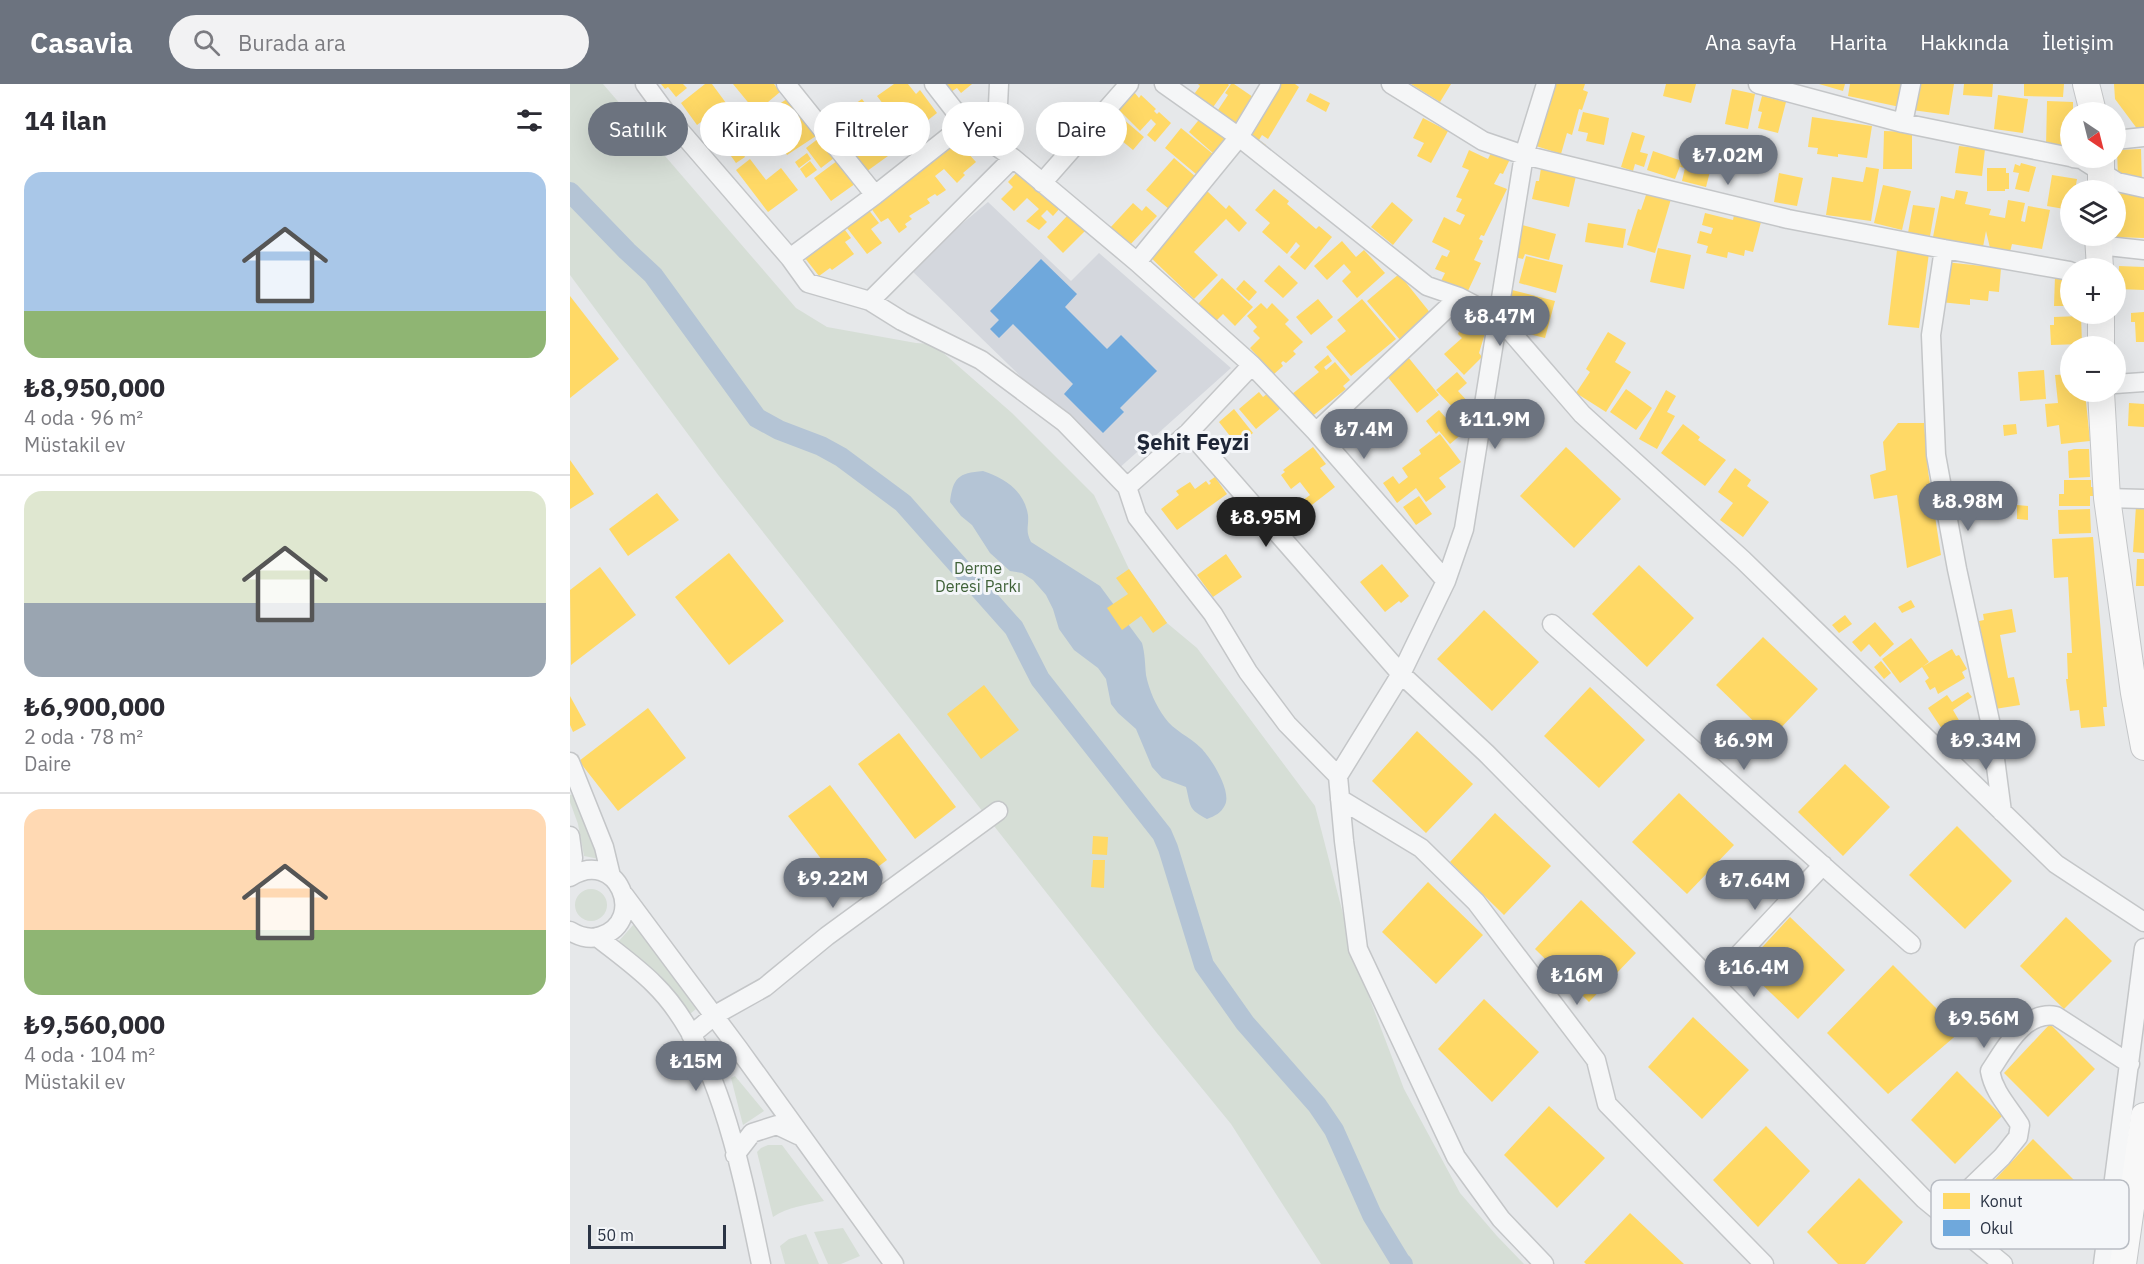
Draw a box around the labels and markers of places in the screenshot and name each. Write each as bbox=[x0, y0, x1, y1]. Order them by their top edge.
pin: ₺7.02M bbox=[1679, 135, 1777, 186]
pin: ₺8.47M bbox=[1451, 296, 1549, 347]
pin: ₺11.9M bbox=[1446, 399, 1544, 450]
pin: ₺7.4M bbox=[1322, 409, 1406, 460]
pin: ₺8.98M bbox=[1919, 481, 2017, 532]
pin: ₺8.95M bbox=[1217, 497, 1315, 548]
pin: ₺6.9M bbox=[1702, 720, 1786, 771]
pin: ₺9.34M bbox=[1937, 720, 2035, 771]
pin: ₺9.22M bbox=[784, 858, 882, 909]
pin: ₺7.64M bbox=[1706, 860, 1804, 911]
pin: ₺16.4M bbox=[1705, 947, 1803, 998]
pin: ₺16M bbox=[1541, 955, 1613, 1006]
pin: ₺9.56M bbox=[1935, 998, 2033, 1049]
pin: ₺15M bbox=[660, 1041, 732, 1092]

